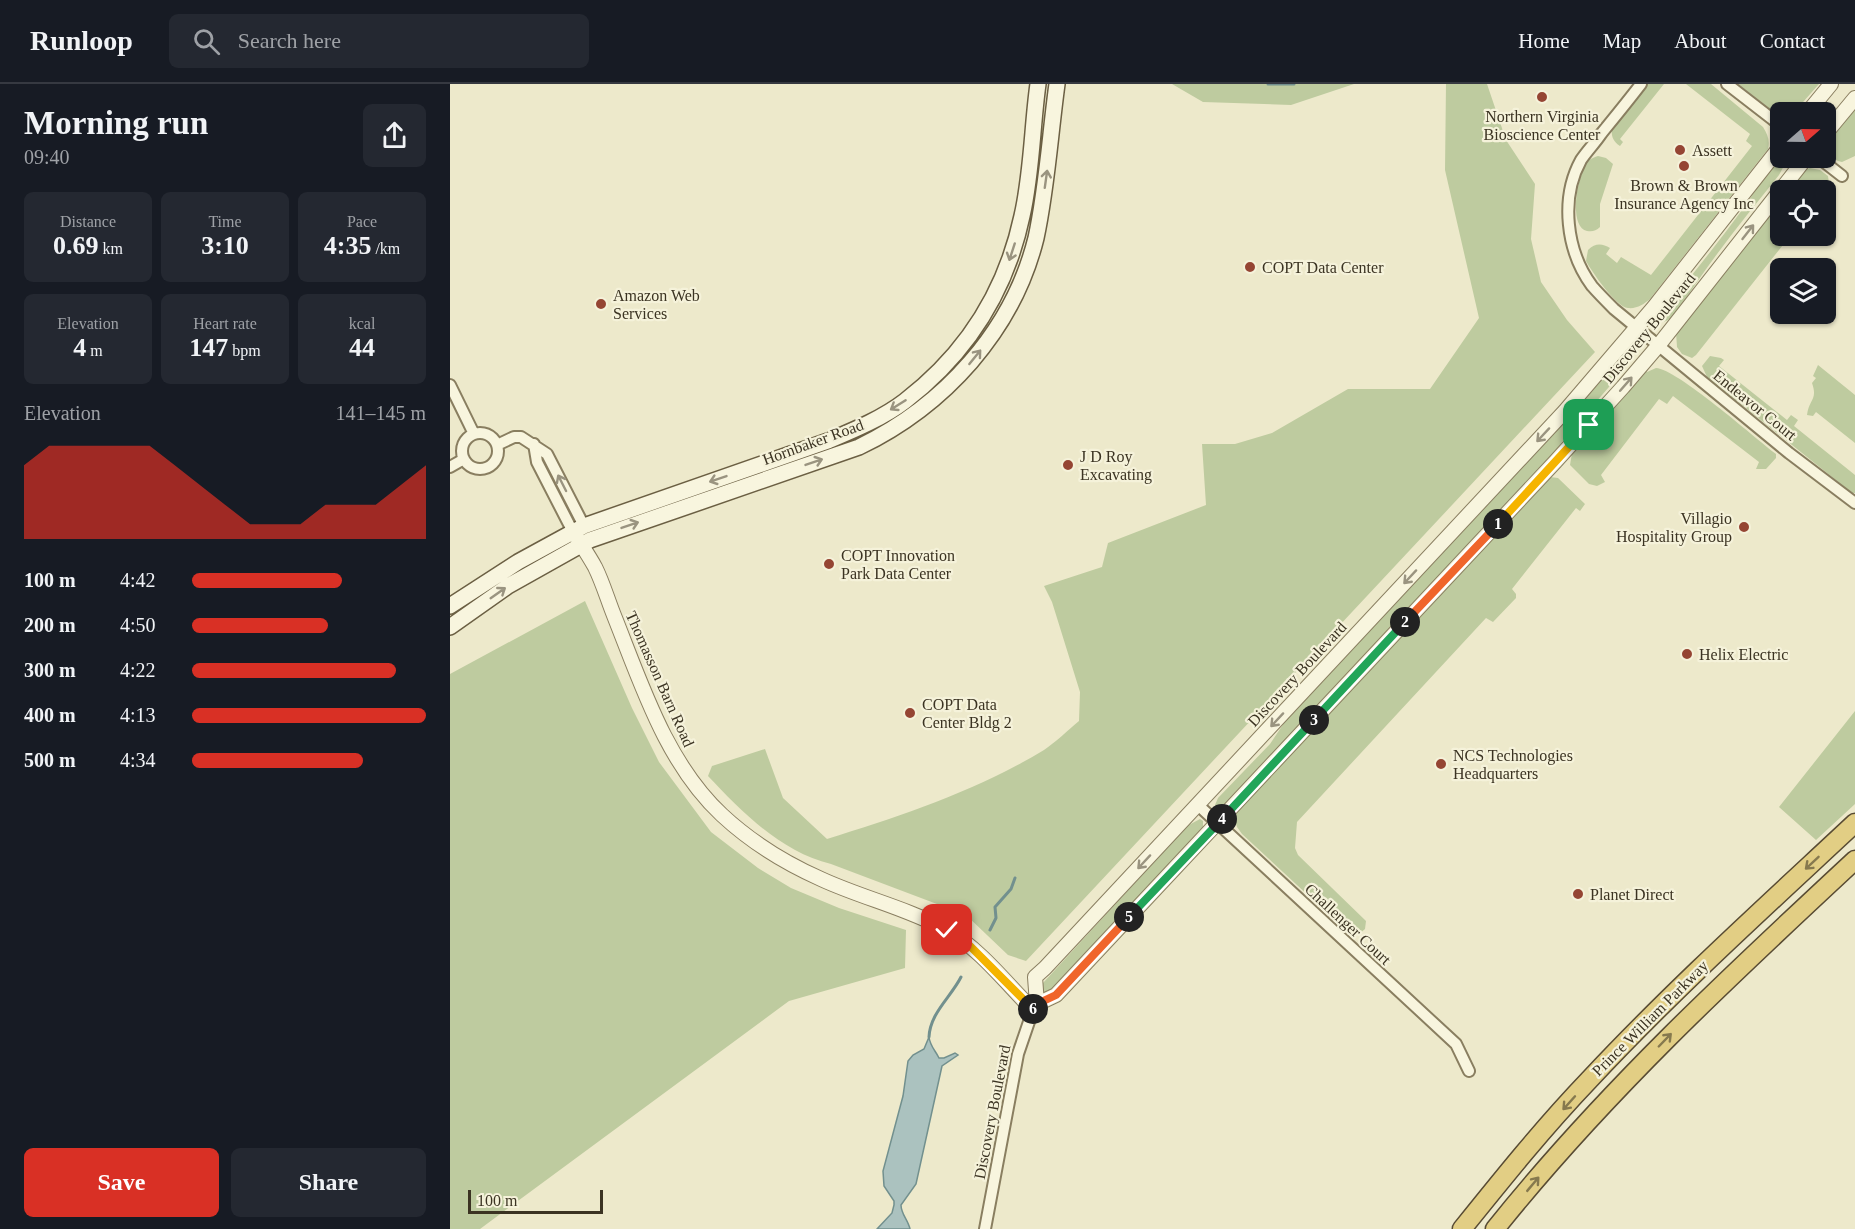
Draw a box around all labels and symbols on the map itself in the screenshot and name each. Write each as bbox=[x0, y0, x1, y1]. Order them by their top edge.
marker: Northern Virginia Bioscience Center bbox=[1535, 90, 1549, 104]
north arrow bbox=[1770, 102, 1836, 168]
place label: Northern Virginia Bioscience Center bbox=[1484, 108, 1601, 143]
place label: Assett bbox=[1692, 142, 1733, 159]
marker: Assett bbox=[1673, 143, 1687, 157]
marker: Brown & Brown Insurance Agency Inc bbox=[1677, 159, 1691, 173]
one-way arrow bbox=[1040, 169, 1051, 189]
place label: Brown & Brown Insurance Agency Inc bbox=[1614, 177, 1754, 213]
one-way arrow bbox=[1741, 224, 1754, 240]
one-way arrow bbox=[1006, 242, 1017, 261]
place label: COPT Data Center bbox=[1262, 259, 1384, 276]
marker: COPT Data Center bbox=[1243, 260, 1257, 274]
street label: Discovery Boulevard bbox=[1599, 270, 1699, 387]
place label: Amazon Web Services bbox=[613, 287, 700, 322]
marker: Amazon Web Services bbox=[594, 297, 608, 311]
one-way arrow bbox=[968, 349, 981, 365]
street label: Endeavor Court bbox=[1710, 366, 1800, 444]
one-way arrow bbox=[1619, 376, 1632, 392]
one-way arrow bbox=[890, 399, 907, 411]
pin bbox=[1563, 399, 1614, 450]
street label: Hornbaker Road bbox=[760, 416, 866, 468]
one-way arrow bbox=[1537, 427, 1551, 442]
place label: J D Roy Excavating bbox=[1080, 448, 1152, 484]
one-way arrow bbox=[804, 456, 823, 467]
marker: J D Roy Excavating bbox=[1061, 458, 1075, 472]
one-way arrow bbox=[556, 474, 567, 492]
one-way arrow bbox=[709, 474, 728, 485]
pin: 1 bbox=[1483, 509, 1513, 539]
place label: Villagio Hospitality Group bbox=[1616, 510, 1732, 546]
one-way arrow bbox=[620, 518, 639, 529]
marker: Villagio Hospitality Group bbox=[1737, 520, 1751, 534]
place label: COPT Innovation Park Data Center bbox=[841, 547, 955, 582]
marker: COPT Innovation Park Data Center bbox=[822, 557, 836, 571]
one-way arrow bbox=[1403, 570, 1417, 585]
one-way arrow bbox=[489, 587, 506, 599]
pin: 2 bbox=[1390, 607, 1420, 637]
street label: Thomasson Barn Road bbox=[622, 609, 698, 749]
street label: Discovery Boulevard bbox=[1244, 618, 1350, 730]
place label: Helix Electric bbox=[1699, 646, 1788, 663]
marker: Helix Electric bbox=[1680, 647, 1694, 661]
place label: COPT Data Center Bldg 2 bbox=[922, 696, 1012, 732]
pin: 3 bbox=[1299, 705, 1329, 735]
marker: COPT Data Center Bldg 2 bbox=[903, 706, 917, 720]
one-way arrow bbox=[1270, 712, 1284, 727]
place label: NCS Technologies Headquarters bbox=[1453, 747, 1573, 783]
marker: NCS Technologies Headquarters bbox=[1434, 757, 1448, 771]
pin: 4 bbox=[1207, 804, 1237, 834]
one-way arrow bbox=[1137, 855, 1151, 870]
one-way arrow bbox=[1805, 856, 1820, 870]
street label: Challenger Court bbox=[1301, 880, 1395, 969]
place label: Planet Direct bbox=[1590, 886, 1675, 903]
marker: Planet Direct bbox=[1571, 887, 1585, 901]
pin: 5 bbox=[1114, 902, 1144, 932]
pin bbox=[921, 904, 972, 955]
street label: Prince William Parkway bbox=[1589, 957, 1712, 1080]
pin: 6 bbox=[1018, 994, 1048, 1024]
one-way arrow bbox=[1657, 1033, 1672, 1048]
street label: Discovery Boulevard bbox=[971, 1043, 1014, 1181]
one-way arrow bbox=[1562, 1095, 1576, 1110]
one-way arrow bbox=[1526, 1177, 1540, 1192]
scale bar bbox=[468, 1187, 603, 1214]

